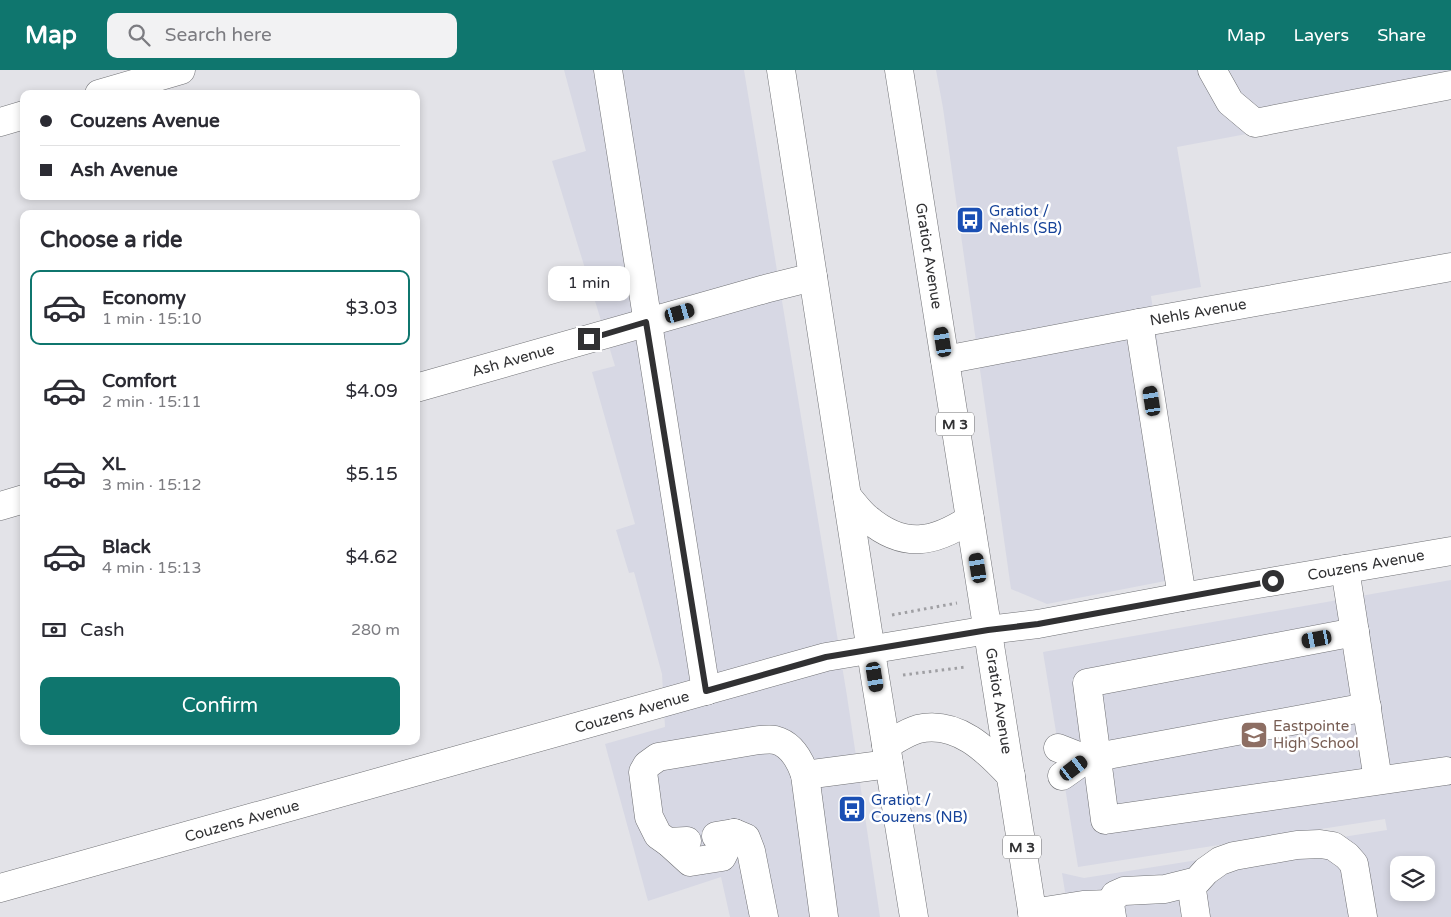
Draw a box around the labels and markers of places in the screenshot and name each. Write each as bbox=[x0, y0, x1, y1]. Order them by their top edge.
place label: Gratiot / Nehls (SB) bbox=[989, 202, 1062, 237]
bus stop icon: Gratiot / Nehls (SB) bbox=[955, 205, 985, 235]
place label: Eastpointe High School bbox=[1273, 717, 1359, 752]
school or university icon: Eastpointe High School bbox=[1239, 720, 1269, 750]
place label: Gratiot / Couzens (NB) bbox=[871, 791, 967, 826]
bus stop icon: Gratiot / Couzens (NB) bbox=[837, 794, 867, 824]

